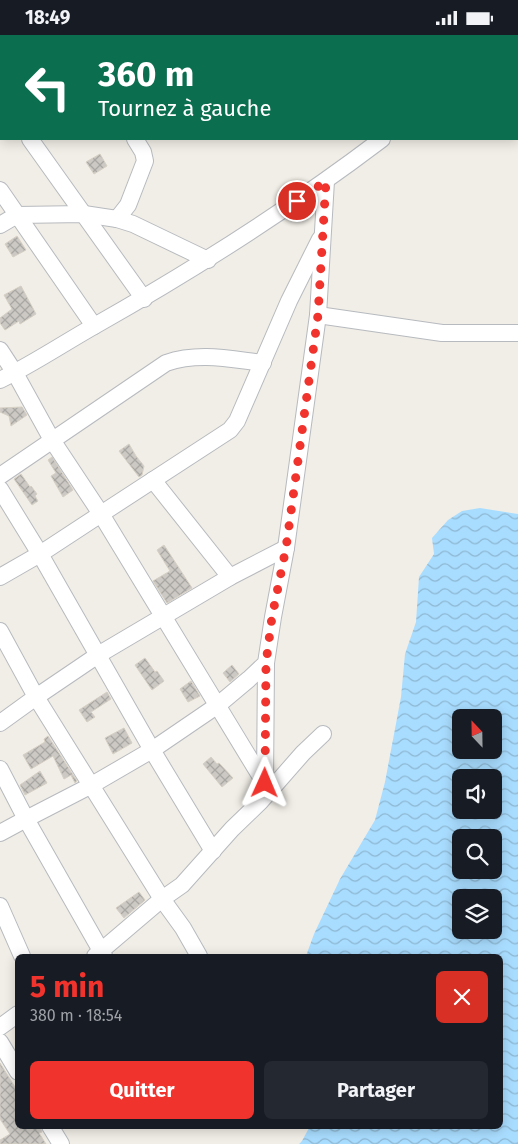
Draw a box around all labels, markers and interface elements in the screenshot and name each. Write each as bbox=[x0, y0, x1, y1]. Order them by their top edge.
text: 18:49 bbox=[25, 6, 70, 29]
text: 360 m bbox=[98, 53, 194, 95]
icon: left bbox=[15, 55, 80, 120]
text: Tournez à gauche bbox=[98, 95, 271, 122]
pin bbox=[276, 180, 318, 222]
icon: arrive bbox=[283, 187, 311, 215]
north arrow bbox=[452, 709, 502, 759]
map controls bbox=[452, 709, 502, 939]
position arrow bbox=[238, 756, 290, 808]
button: sound bbox=[452, 769, 502, 819]
button: search bbox=[452, 829, 502, 879]
button: layers bbox=[452, 889, 502, 939]
text: 5 min bbox=[30, 969, 104, 1005]
button: close bbox=[436, 971, 488, 1023]
text: 380 m · 18:54 bbox=[30, 1006, 122, 1025]
button: Quitter bbox=[30, 1061, 254, 1119]
button: Partager bbox=[264, 1061, 488, 1119]

